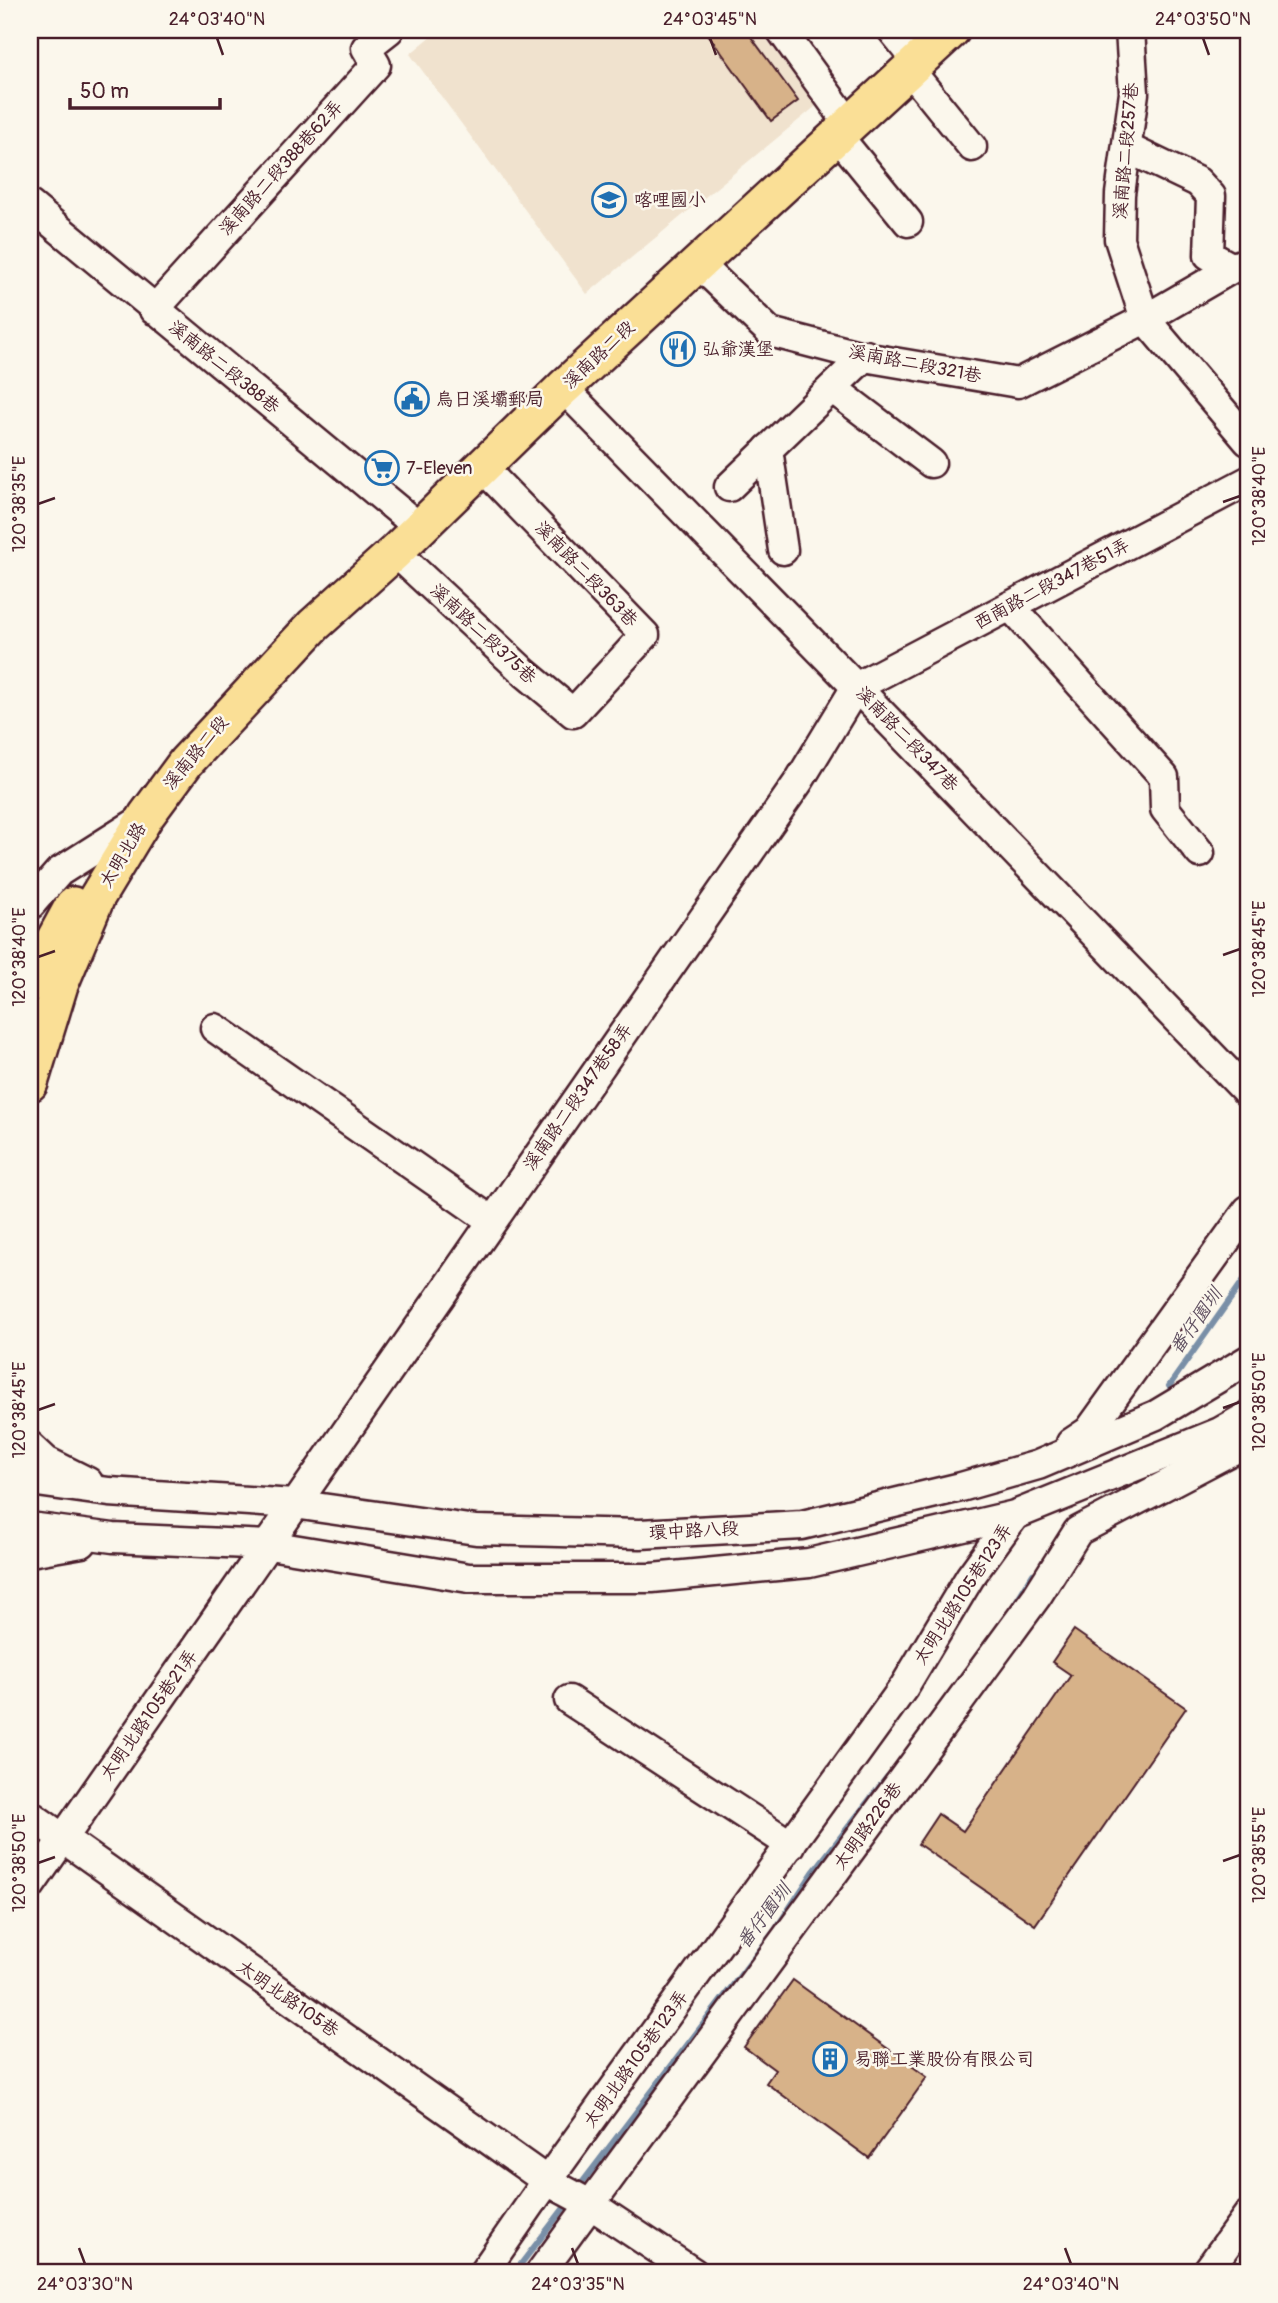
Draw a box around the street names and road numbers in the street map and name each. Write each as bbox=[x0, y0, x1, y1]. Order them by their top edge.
street label: 溪南路二段257巷 bbox=[1109, 82, 1143, 220]
street label: 溪南路二段388巷62弄 bbox=[214, 95, 348, 241]
street label: 溪南路二段388巷 bbox=[164, 315, 284, 419]
street label: 溪南路二段 bbox=[558, 316, 640, 394]
street label: 溪南路二段321巷 bbox=[846, 340, 984, 388]
street label: 溪南路二段363巷 bbox=[530, 516, 642, 632]
street label: 西南路二段347巷51弄 bbox=[970, 533, 1134, 635]
street label: 溪南路二段375巷 bbox=[425, 579, 541, 689]
street label: 溪南路二段347巷 bbox=[851, 681, 963, 797]
street label: 溪南路二段 bbox=[158, 711, 234, 795]
street label: 太明北路 bbox=[95, 818, 151, 892]
street label: 溪南路二段347巷58弄 bbox=[518, 1019, 638, 1175]
street label: 環中路八段 bbox=[648, 1517, 740, 1545]
street label: 太明北路105巷123弄 bbox=[909, 1519, 1017, 1669]
street label: 太明北路105巷21弄 bbox=[95, 1645, 203, 1785]
street label: 太明路226巷 bbox=[829, 1778, 907, 1874]
street label: 太明北路105巷 bbox=[233, 1955, 343, 2043]
street label: 太明北路105巷123弄 bbox=[579, 1986, 693, 2132]

